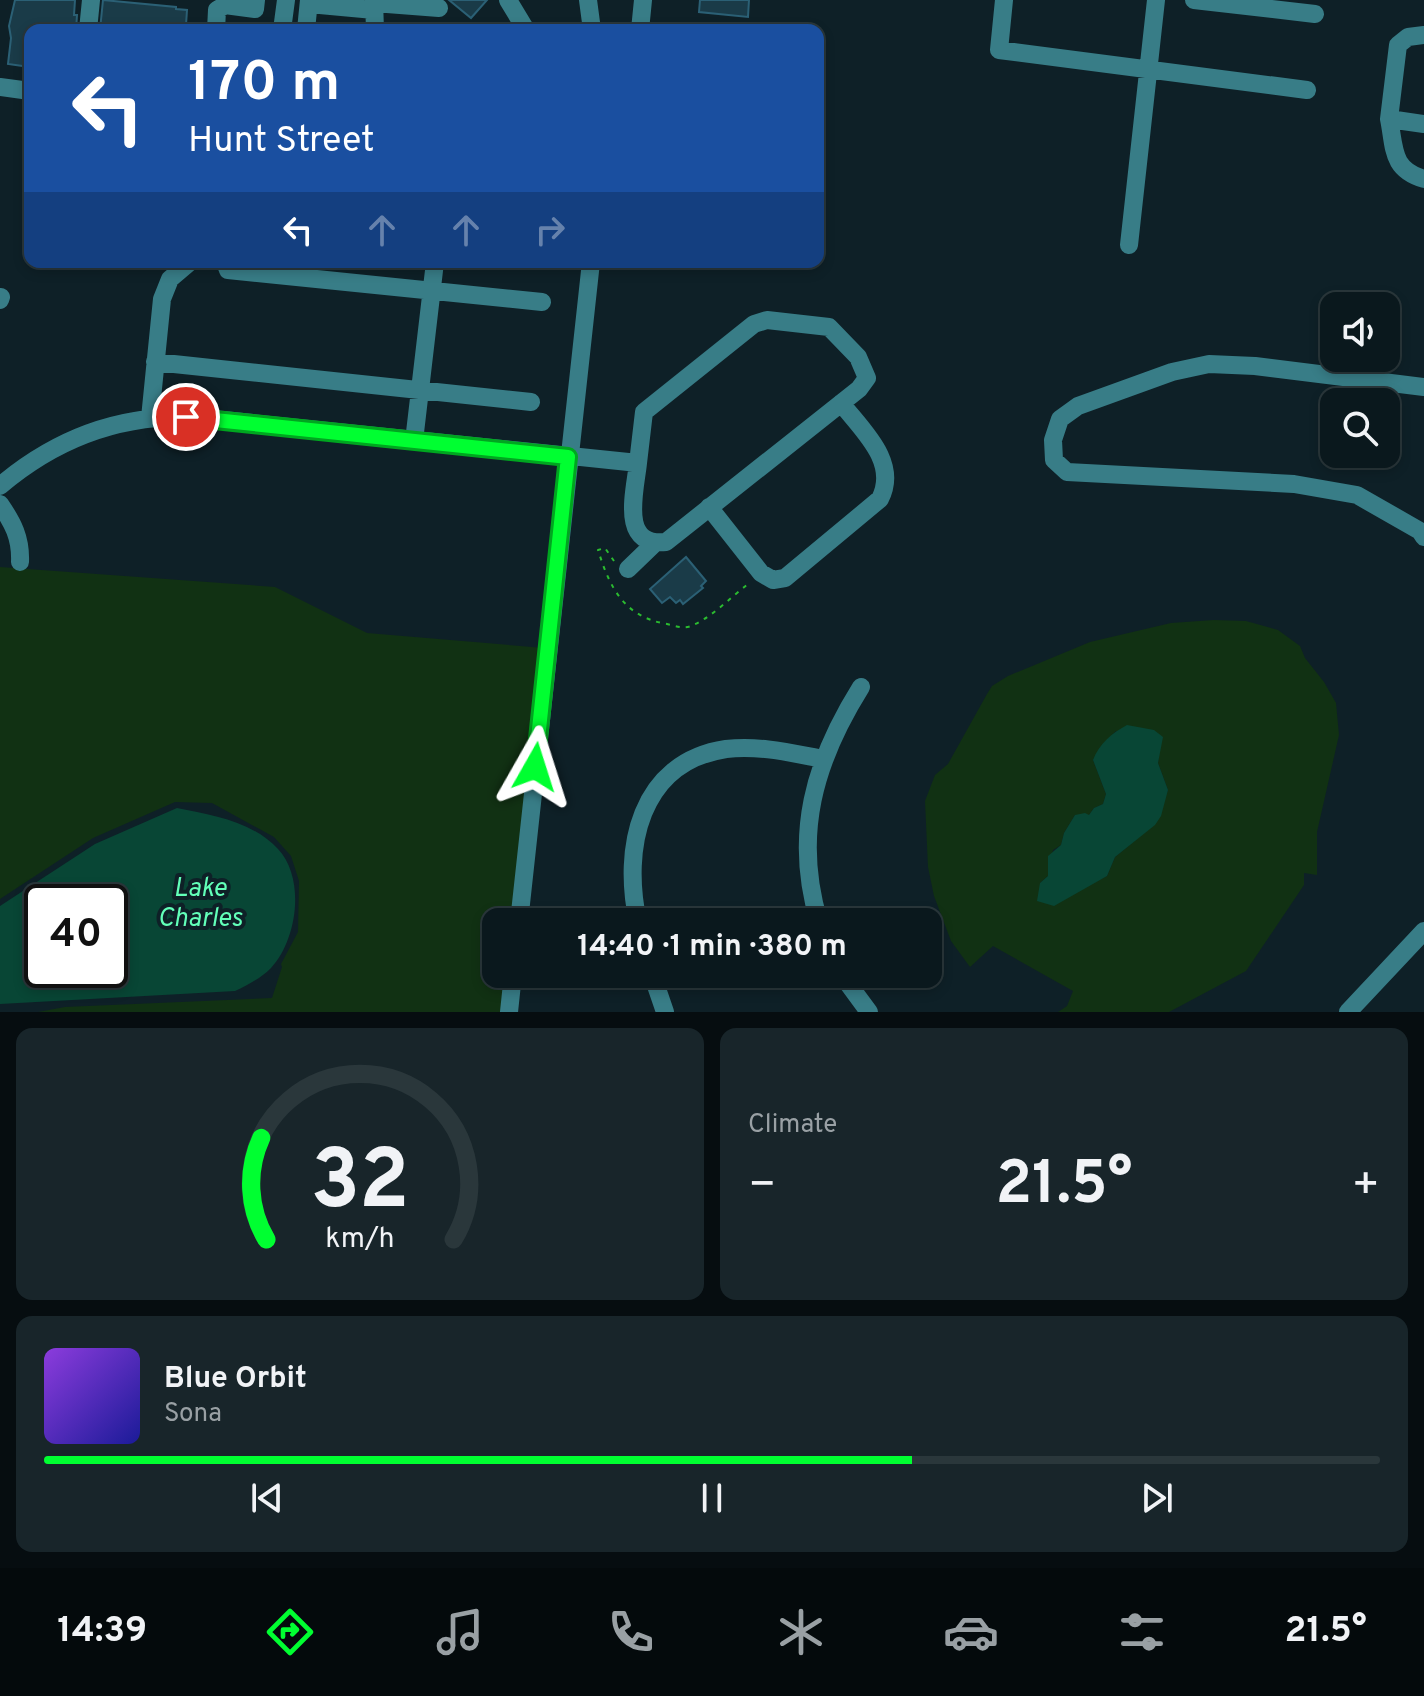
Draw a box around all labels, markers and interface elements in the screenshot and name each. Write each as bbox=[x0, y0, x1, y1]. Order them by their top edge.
text: 170 m bbox=[188, 50, 340, 120]
icon: left bbox=[56, 56, 160, 160]
text: Hunt Street bbox=[188, 119, 375, 165]
icon: left bbox=[276, 208, 320, 252]
icon: ahead bbox=[360, 208, 404, 252]
icon: ahead bbox=[444, 208, 488, 252]
icon: right bbox=[528, 208, 572, 252]
map controls bbox=[1320, 292, 1400, 468]
button: sound bbox=[1320, 292, 1400, 372]
pin bbox=[152, 383, 220, 451]
button: search bbox=[1320, 388, 1400, 468]
icon: arrive bbox=[164, 395, 208, 439]
position arrow bbox=[493, 725, 577, 809]
water label: Lake Charles bbox=[158, 873, 244, 936]
speed limit sign: 40 bbox=[24, 884, 128, 988]
text: 14:40 · 1 min · 380 m bbox=[577, 929, 847, 966]
text: Climate bbox=[748, 1109, 837, 1142]
text: 32 bbox=[310, 1133, 410, 1238]
text: 21.5° bbox=[995, 1149, 1133, 1225]
text: − bbox=[748, 1159, 776, 1215]
text: + bbox=[1352, 1159, 1380, 1215]
text: km/h bbox=[325, 1222, 395, 1258]
text: Blue Orbit bbox=[164, 1361, 307, 1398]
text: Sona bbox=[164, 1398, 222, 1431]
icon: previous bbox=[245, 1476, 289, 1520]
icon: pause bbox=[690, 1476, 734, 1520]
icon: next bbox=[1135, 1476, 1179, 1520]
icon: directions bbox=[262, 1604, 318, 1660]
icon: music bbox=[432, 1604, 488, 1660]
icon: phone bbox=[603, 1604, 659, 1660]
icon: climate bbox=[773, 1604, 829, 1660]
icon: car bbox=[943, 1604, 999, 1660]
icon: filters bbox=[1114, 1604, 1170, 1660]
text: 14:39 bbox=[57, 1609, 147, 1655]
text: 21.5° bbox=[1284, 1609, 1367, 1655]

